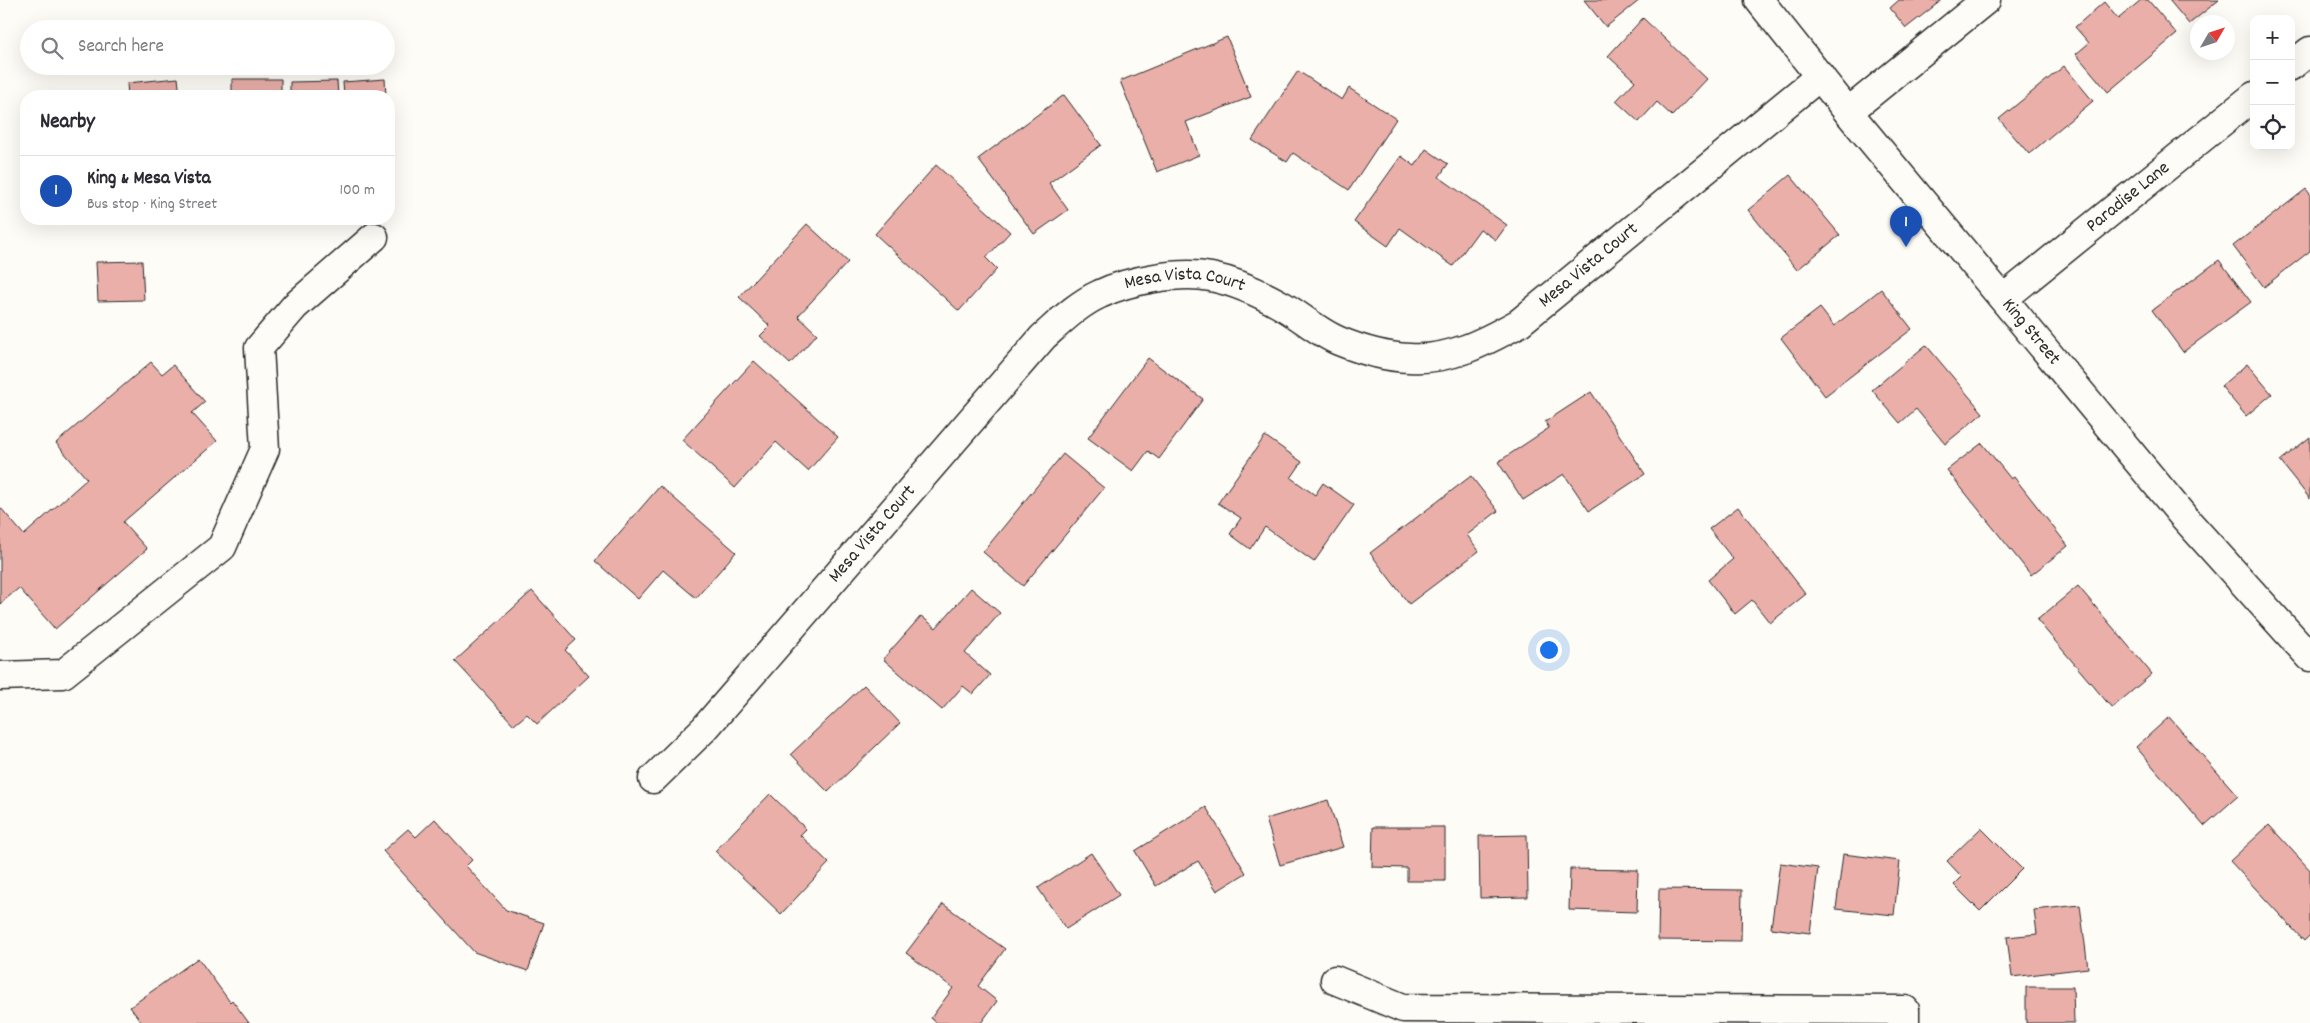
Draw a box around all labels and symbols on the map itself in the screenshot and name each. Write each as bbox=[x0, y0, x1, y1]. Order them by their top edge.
north arrow bbox=[2190, 15, 2235, 60]
street label: Paradise Lane bbox=[2081, 155, 2176, 240]
pin: 1 bbox=[1890, 206, 1922, 247]
street label: Mesa Vista Court bbox=[1533, 217, 1645, 315]
street label: Mesa Vista Court bbox=[1121, 262, 1249, 300]
street label: King Street bbox=[1995, 293, 2066, 372]
street label: Mesa Vista Court bbox=[822, 479, 923, 589]
your location bbox=[1536, 637, 1562, 663]

